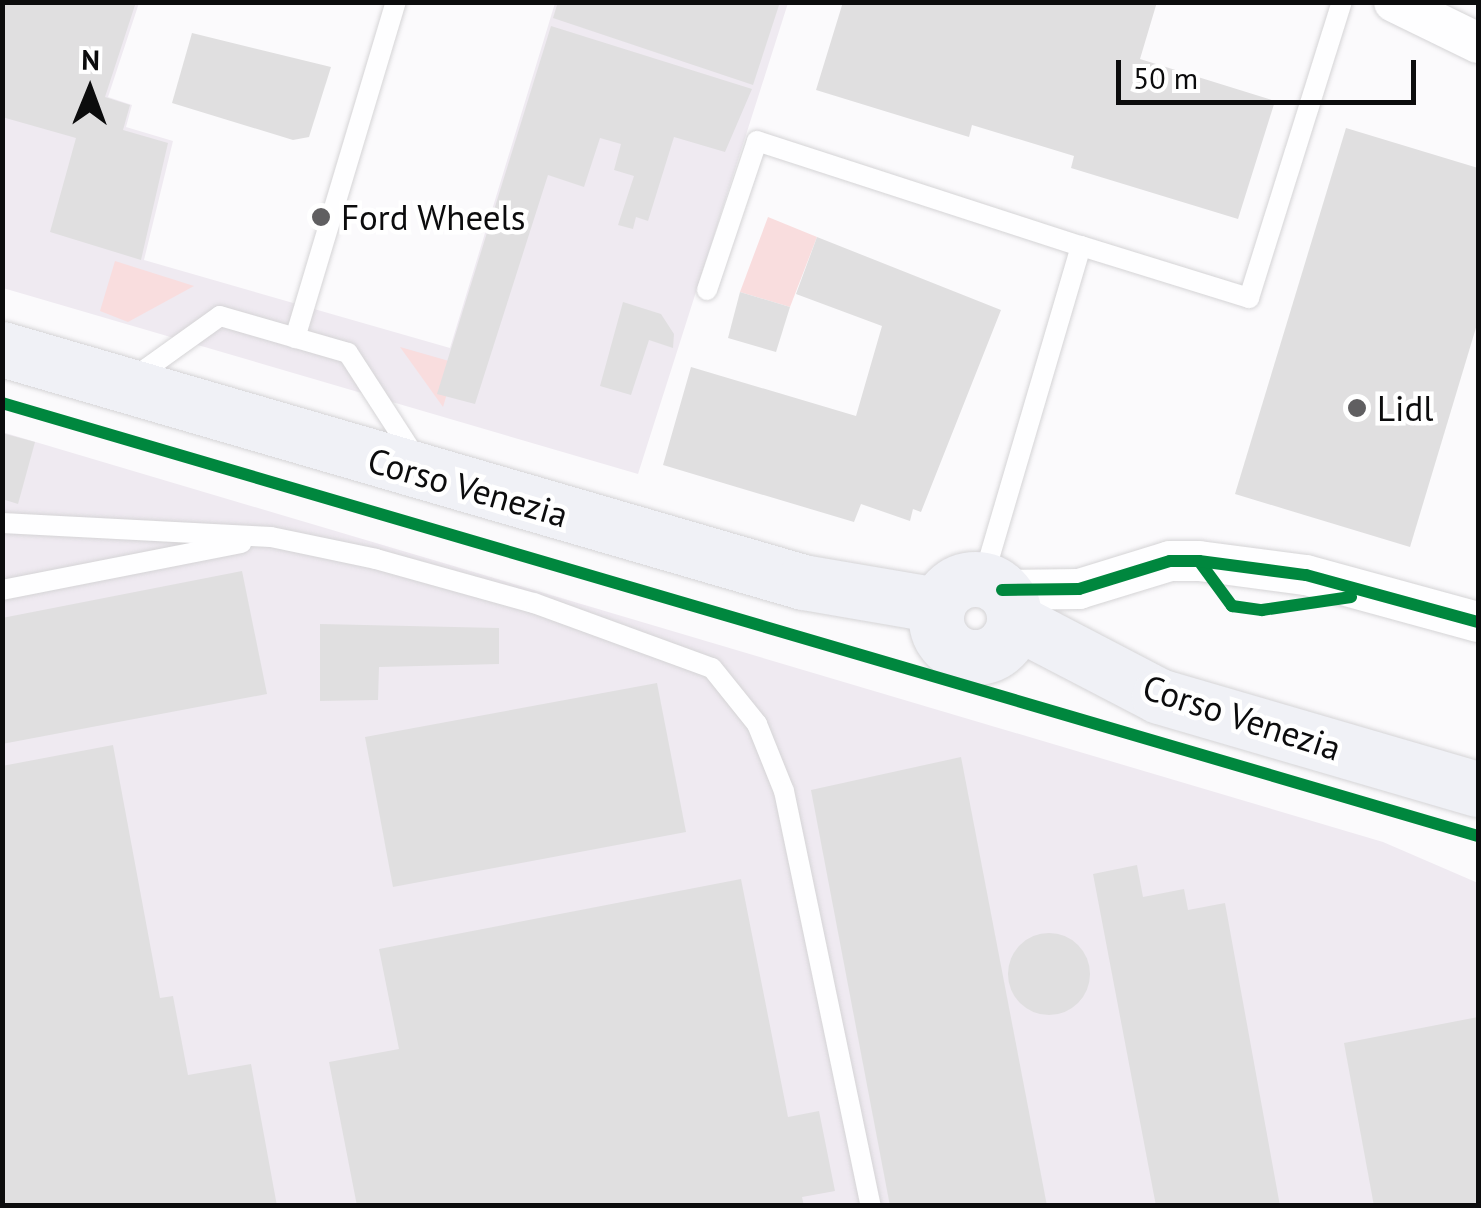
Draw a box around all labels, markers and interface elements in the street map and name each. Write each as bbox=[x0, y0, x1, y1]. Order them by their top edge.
north arrow bbox=[40, 40, 140, 140]
scale bar bbox=[1121, 40, 1421, 102]
text: N bbox=[81, 41, 100, 78]
text: 50 m bbox=[1133, 58, 1198, 97]
place label: Ford Wheels bbox=[341, 196, 526, 238]
marker: Ford Wheels bbox=[310, 206, 332, 228]
place label: Lidl bbox=[1377, 387, 1434, 429]
marker: Lidl bbox=[1346, 397, 1368, 419]
street label: Corso Venezia bbox=[363, 438, 573, 536]
street label: Corso Venezia bbox=[1137, 665, 1347, 769]

